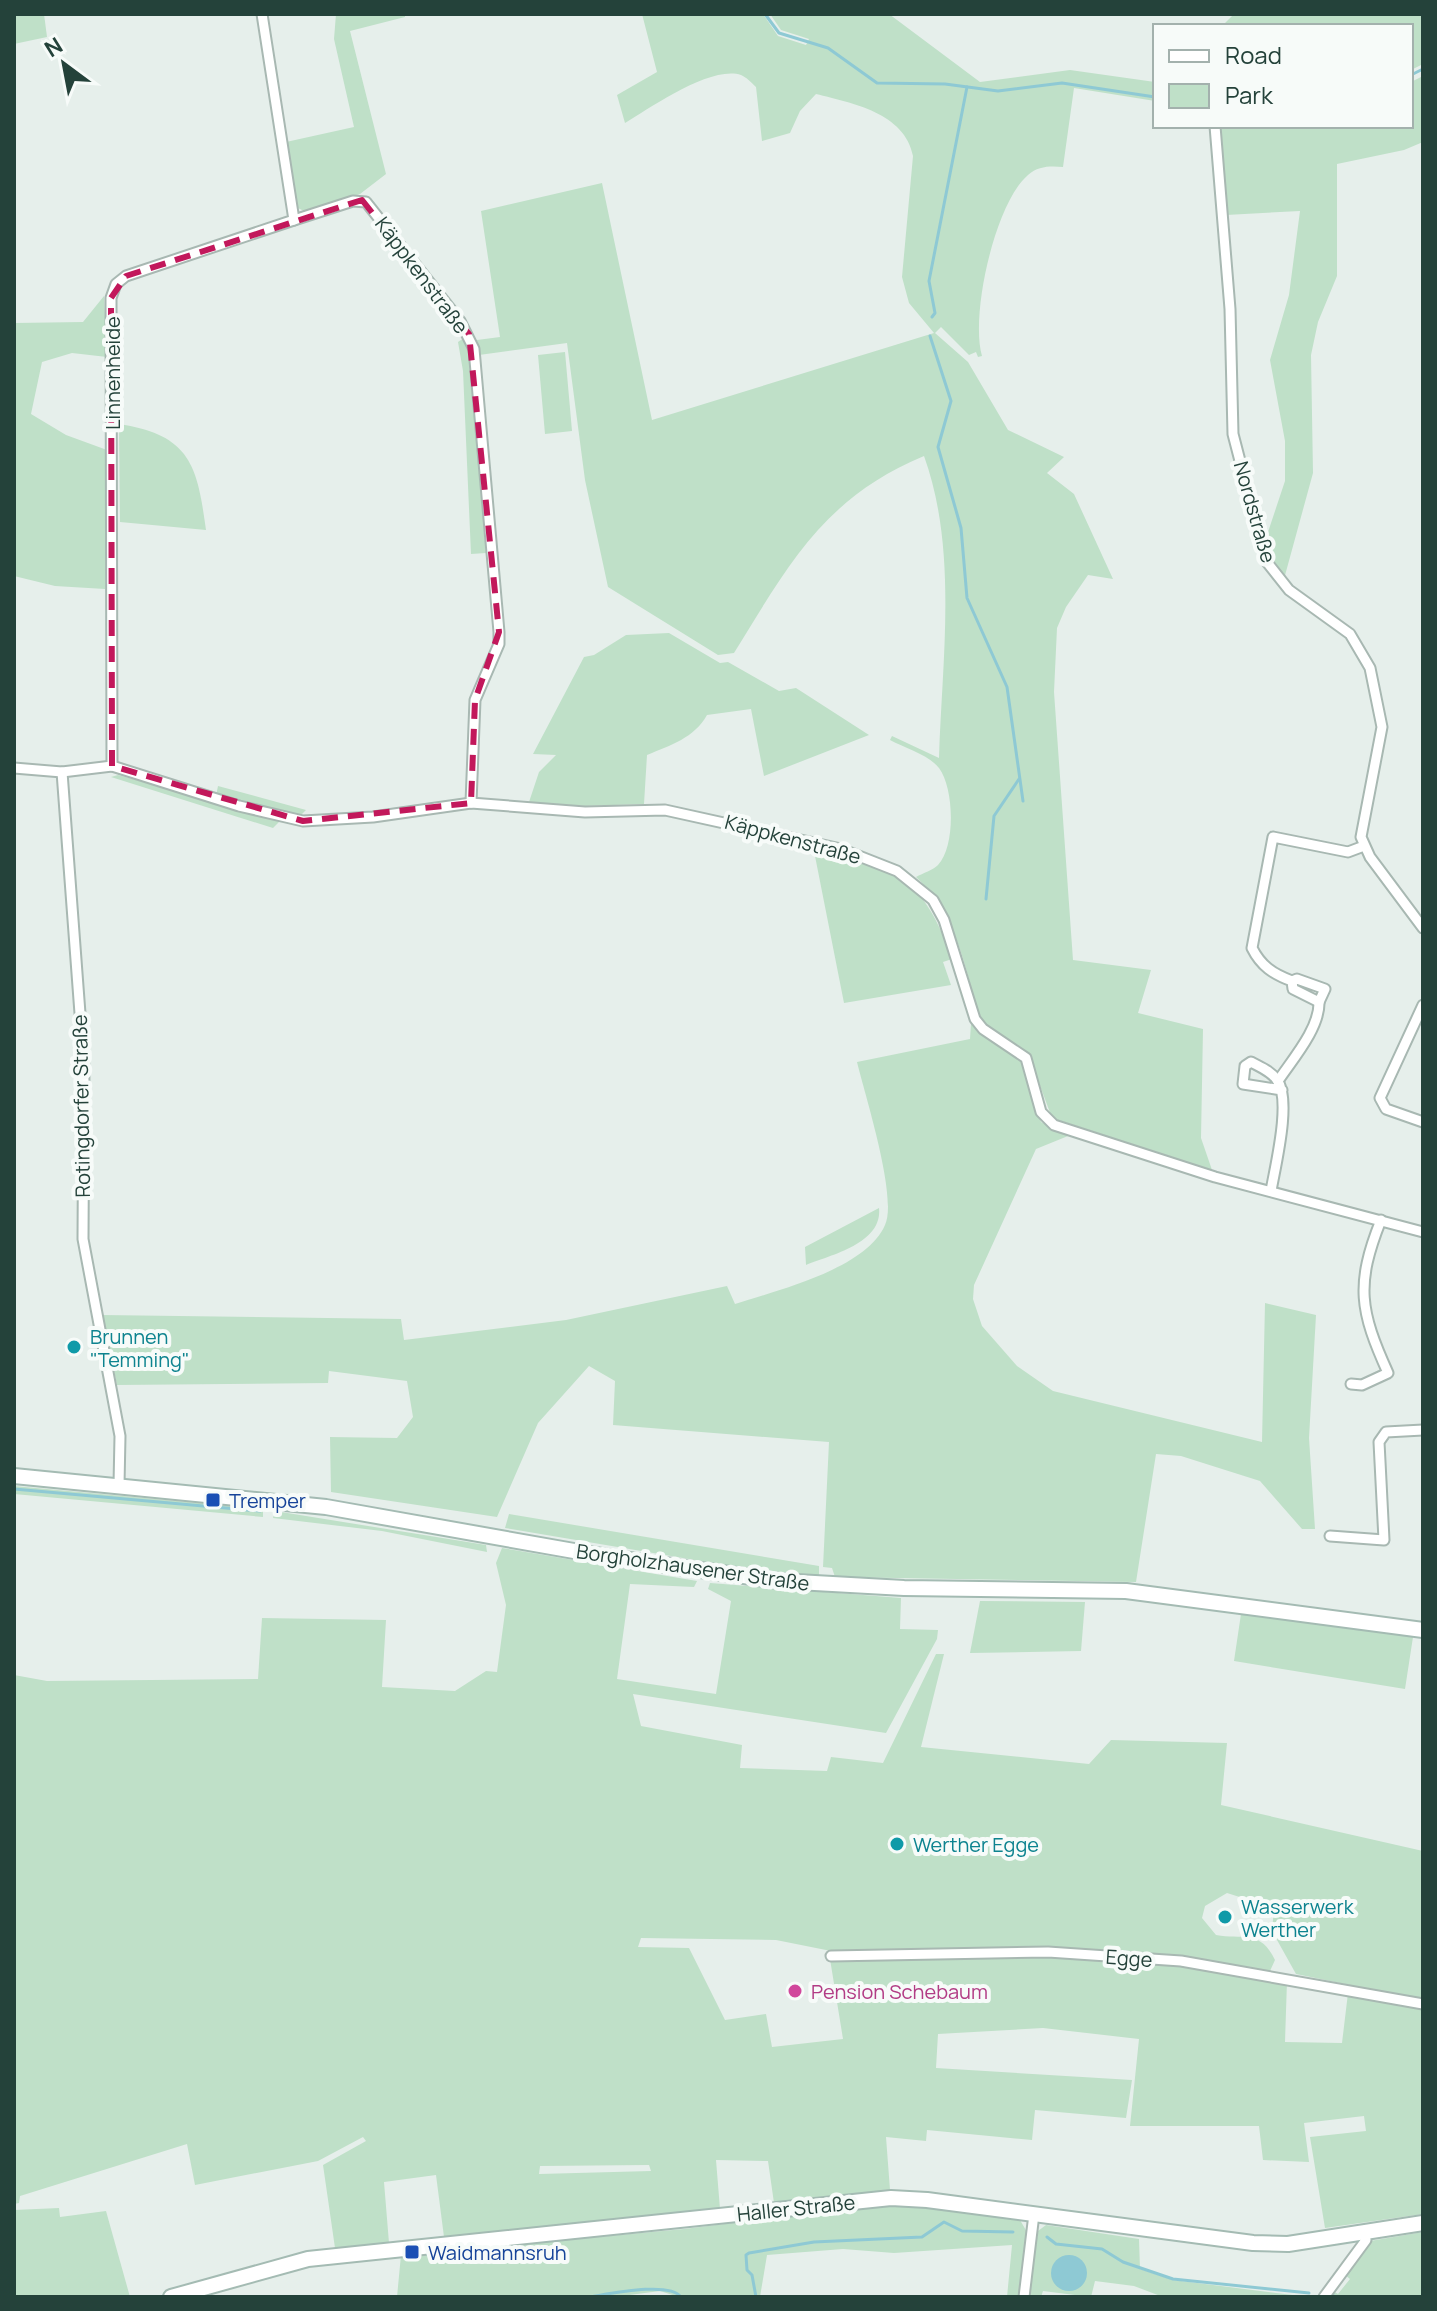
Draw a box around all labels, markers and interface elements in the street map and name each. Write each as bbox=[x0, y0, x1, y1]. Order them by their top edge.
north arrow bbox=[24, 24, 104, 104]
legend bbox=[1153, 24, 1413, 128]
text: N bbox=[39, 30, 68, 64]
text: Road bbox=[1225, 38, 1282, 71]
text: Park bbox=[1225, 78, 1274, 111]
street label: Käppkenstraße bbox=[369, 211, 475, 339]
street label: Linnenheide bbox=[99, 316, 126, 430]
street label: Nordstraße bbox=[1228, 458, 1282, 566]
street label: Käppkenstraße bbox=[722, 808, 864, 870]
street label: Rotingdorfer Straße bbox=[66, 1014, 96, 1198]
place label: Brunnen "Temming" bbox=[90, 1323, 190, 1373]
marker: Brunnen "Temming" bbox=[65, 1338, 83, 1356]
place label: Tremper bbox=[229, 1487, 306, 1514]
marker: Tremper bbox=[204, 1491, 222, 1509]
street label: Borgholzhausener Straße bbox=[575, 1537, 811, 1597]
place label: Werther Egge bbox=[913, 1831, 1039, 1858]
marker: Werther Egge bbox=[888, 1835, 906, 1853]
place label: Wasserwerk Werther bbox=[1241, 1893, 1355, 1943]
marker: Wasserwerk Werther bbox=[1216, 1908, 1234, 1926]
street label: Egge bbox=[1105, 1943, 1153, 1973]
place label: Pension Schebaum bbox=[811, 1978, 988, 2005]
marker: Pension Schebaum bbox=[786, 1982, 804, 2000]
street label: Haller Straße bbox=[735, 2188, 857, 2228]
place label: Waidmannsruh bbox=[428, 2239, 567, 2266]
marker: Waidmannsruh bbox=[403, 2243, 421, 2261]

